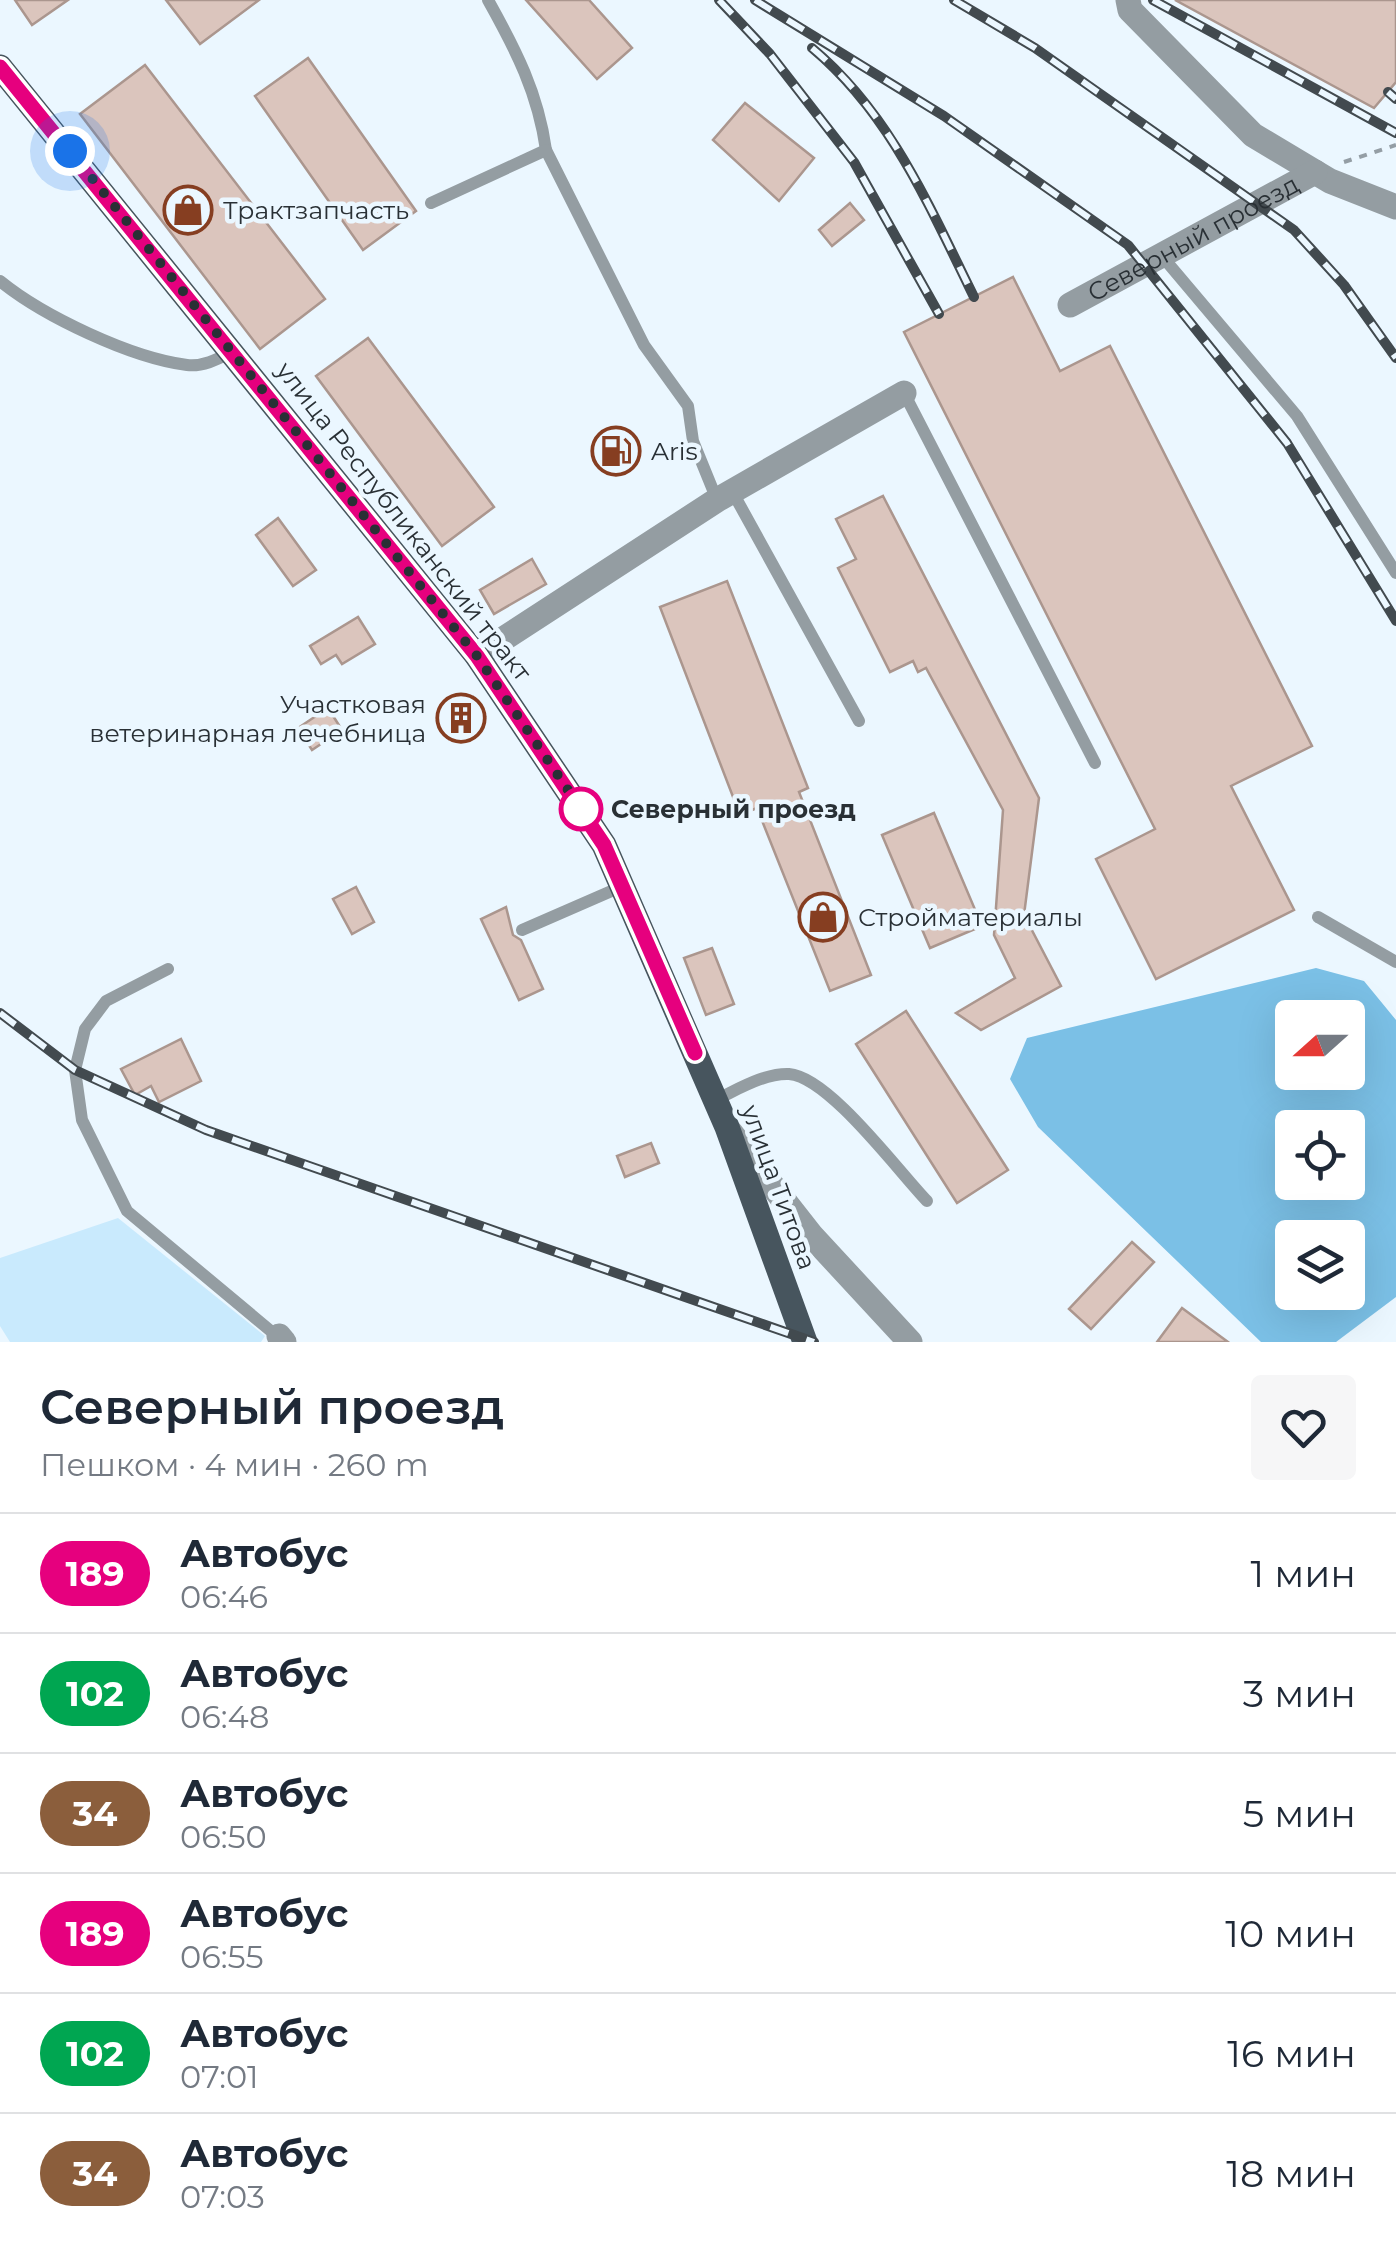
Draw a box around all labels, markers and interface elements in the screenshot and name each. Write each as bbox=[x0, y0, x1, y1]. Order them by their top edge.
your location bbox=[45, 126, 95, 176]
street label: Северный проезд bbox=[1082, 169, 1304, 308]
shop icon: Трактзапчасть bbox=[162, 184, 214, 236]
place label: Трактзапчасть bbox=[223, 195, 409, 225]
street label: улица Республиканский тракт bbox=[270, 355, 538, 687]
fuel station icon: Aris bbox=[590, 425, 642, 477]
place label: Aris bbox=[651, 436, 698, 466]
place label: Участковая ветеринарная лечебница bbox=[89, 689, 426, 748]
building icon: Участковая ветеринарная лечебница bbox=[435, 692, 487, 744]
marker: Северный проезд bbox=[560, 788, 602, 830]
place label: Северный проезд bbox=[611, 794, 856, 824]
shop icon: Стройматериалы bbox=[797, 891, 849, 943]
place label: Стройматериалы bbox=[858, 902, 1083, 932]
north arrow bbox=[1275, 1000, 1365, 1090]
map controls bbox=[1275, 1000, 1365, 1310]
street label: улица Титова bbox=[735, 1100, 823, 1273]
button: locate bbox=[1275, 1110, 1365, 1200]
button: layers bbox=[1275, 1220, 1365, 1310]
button: heart bbox=[1251, 1375, 1356, 1480]
text: Северный проезд bbox=[40, 1378, 504, 1436]
text: Пешком · 4 мин · 260 m bbox=[40, 1445, 429, 1484]
text: Автобус bbox=[180, 1530, 349, 1577]
text: 1 мин bbox=[1251, 1550, 1356, 1597]
text: 189 bbox=[65, 1552, 125, 1595]
text: 06:46 bbox=[180, 1577, 268, 1616]
text: Автобус bbox=[180, 1650, 349, 1697]
text: 3 мин bbox=[1243, 1670, 1356, 1717]
text: 102 bbox=[66, 1672, 124, 1715]
text: 06:48 bbox=[180, 1697, 269, 1736]
text: Автобус bbox=[180, 1770, 349, 1817]
text: 5 мин bbox=[1243, 1790, 1356, 1837]
text: 34 bbox=[73, 1792, 117, 1835]
text: 06:50 bbox=[180, 1817, 267, 1856]
text: Автобус bbox=[180, 1890, 349, 1937]
text: 10 мин bbox=[1225, 1910, 1356, 1957]
text: 189 bbox=[65, 1912, 125, 1955]
text: 06:55 bbox=[180, 1937, 264, 1976]
text: Автобус bbox=[180, 2010, 349, 2057]
text: 16 мин bbox=[1227, 2030, 1356, 2077]
text: 102 bbox=[66, 2032, 124, 2075]
text: 07:01 bbox=[180, 2057, 259, 2096]
text: Автобус bbox=[180, 2130, 349, 2177]
text: 18 мин bbox=[1226, 2150, 1356, 2197]
text: 34 bbox=[73, 2152, 117, 2195]
text: 07:03 bbox=[180, 2177, 265, 2216]

